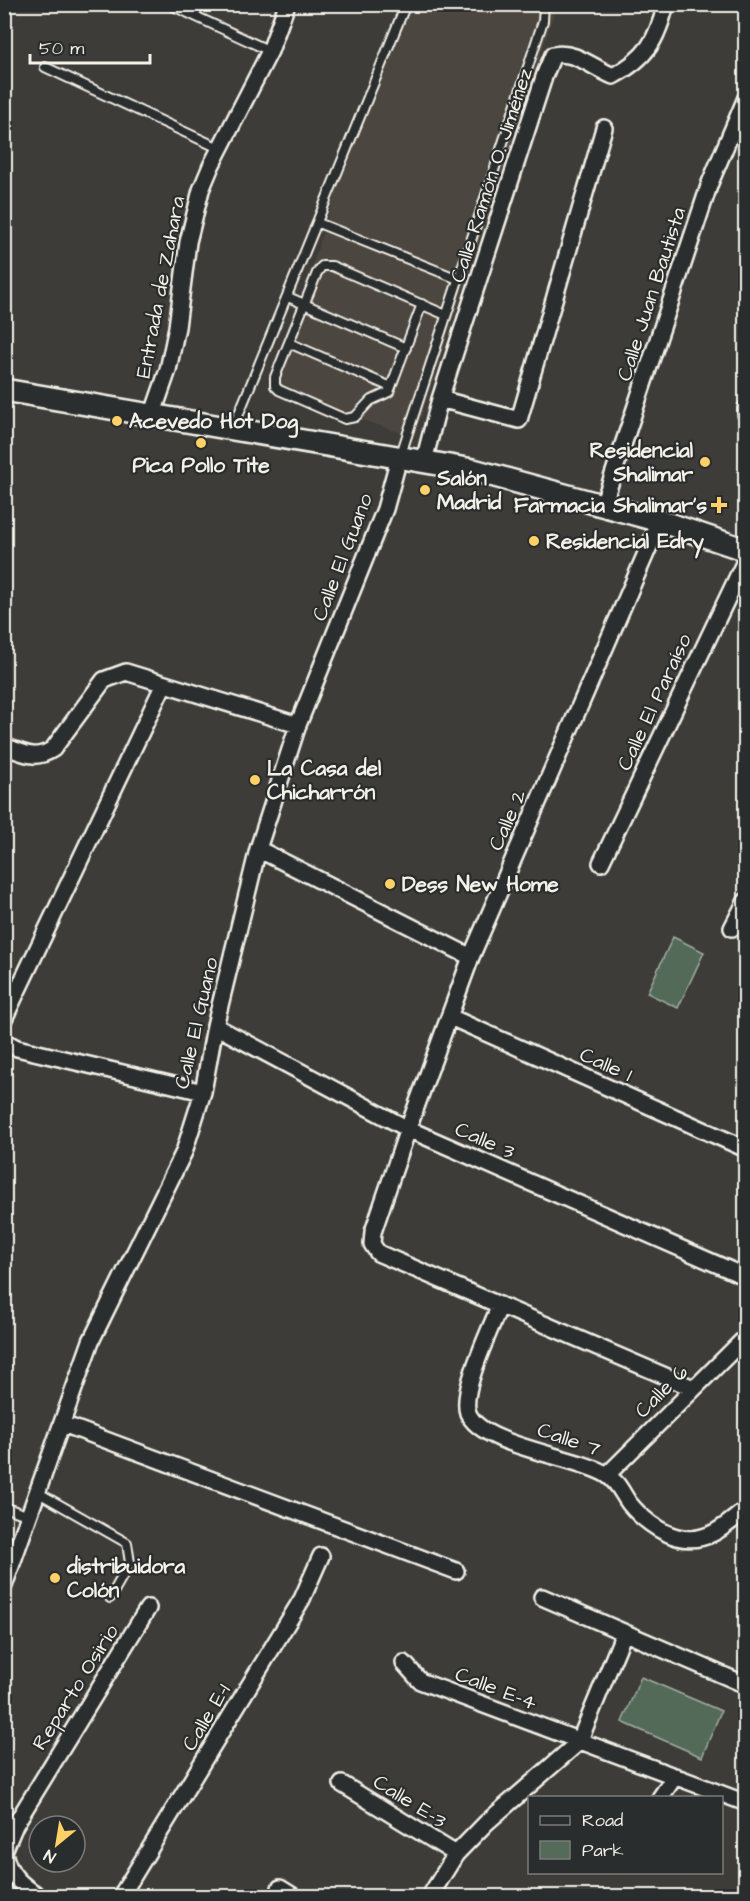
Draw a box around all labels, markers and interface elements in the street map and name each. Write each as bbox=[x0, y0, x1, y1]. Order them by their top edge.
scale bar bbox=[30, 27, 150, 65]
text: 50 m bbox=[39, 36, 84, 61]
street label: Calle Ramón O. Jiménez bbox=[443, 63, 540, 286]
street label: Entrada de Zahara bbox=[129, 193, 192, 380]
street label: Calle Juan Bautista bbox=[610, 203, 693, 385]
place label: Acevedo Hot Dog bbox=[129, 407, 298, 438]
marker: Acevedo Hot Dog bbox=[110, 414, 124, 428]
marker: Pica Pollo Tite bbox=[194, 436, 208, 450]
place label: Residencial Shalimar bbox=[590, 436, 694, 489]
place label: Pica Pollo Tite bbox=[132, 451, 270, 480]
marker: Residencial Shalimar bbox=[698, 455, 712, 469]
place label: Salón Madrid bbox=[436, 464, 502, 517]
marker: Salón Madrid bbox=[418, 483, 432, 497]
street label: Calle El Guano bbox=[305, 489, 380, 625]
place label: Farmacia Shalimar's bbox=[514, 491, 707, 520]
marker: Farmacia Shalimar's bbox=[712, 498, 726, 512]
place label: Residencial Edry bbox=[546, 527, 704, 559]
marker: Residencial Edry bbox=[527, 534, 541, 548]
street label: Calle El Paraíso bbox=[610, 629, 699, 775]
place label: La Casa del Chicharrón bbox=[267, 754, 382, 807]
marker: La Casa del Chicharrón bbox=[248, 773, 262, 787]
street label: Calle 2 bbox=[481, 785, 534, 855]
place label: Dess New Home bbox=[402, 870, 559, 899]
marker: Dess New Home bbox=[383, 877, 397, 891]
street label: Calle El Guano bbox=[167, 954, 226, 1092]
street label: Calle 1 bbox=[575, 1040, 637, 1089]
street label: Calle 3 bbox=[450, 1114, 520, 1167]
street label: Calle 6 bbox=[628, 1358, 695, 1425]
street label: Calle 7 bbox=[533, 1415, 604, 1464]
place label: distribuidora Colón bbox=[66, 1552, 186, 1605]
marker: distribuidora Colón bbox=[48, 1571, 62, 1585]
street label: Reparto Osirio bbox=[25, 1619, 127, 1756]
street label: Calle E-4 bbox=[451, 1660, 541, 1717]
street label: Calle E-1 bbox=[175, 1678, 238, 1756]
street label: Calle E-3 bbox=[367, 1768, 452, 1835]
legend bbox=[528, 1796, 723, 1874]
text: Road bbox=[582, 1808, 623, 1833]
north arrow bbox=[27, 1814, 87, 1874]
text: Park bbox=[582, 1838, 624, 1863]
text: N bbox=[40, 1844, 60, 1868]

